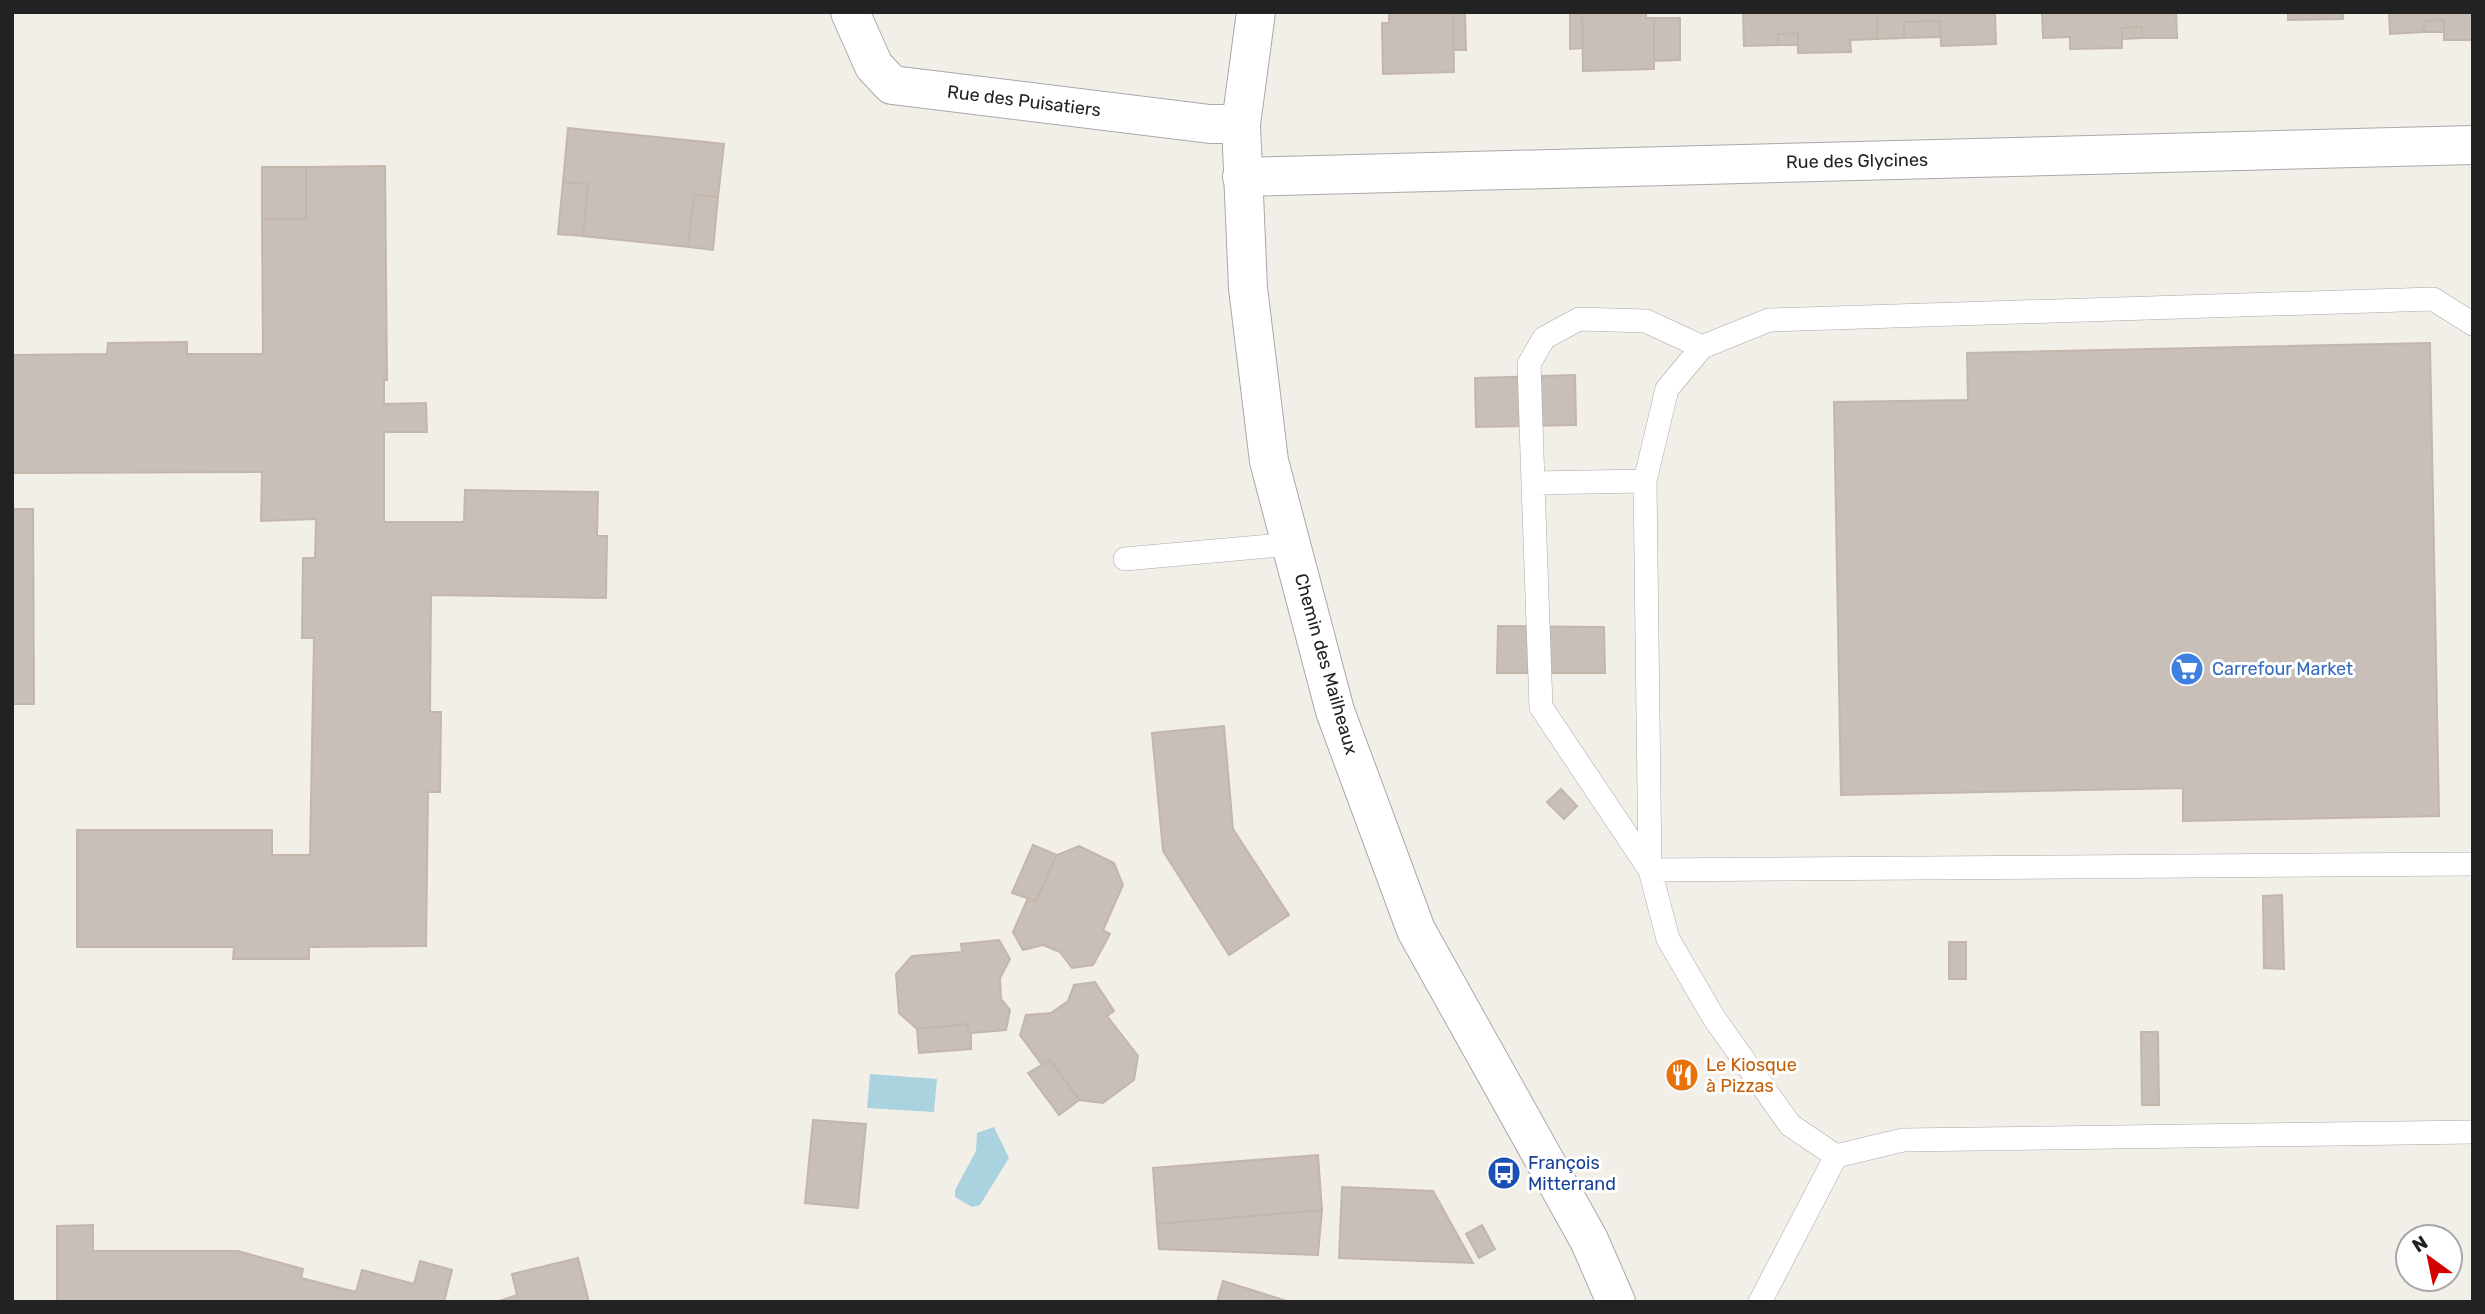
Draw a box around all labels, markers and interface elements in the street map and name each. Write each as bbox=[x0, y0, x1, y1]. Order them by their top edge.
street label: Rue des Puisatiers bbox=[946, 81, 1102, 121]
street label: Rue des Glycines bbox=[1786, 149, 1928, 173]
street label: Chemin des Mailheaux bbox=[1290, 571, 1363, 757]
supermarket icon: Carrefour Market bbox=[2168, 650, 2206, 688]
place label: Carrefour Market bbox=[2212, 658, 2353, 680]
place label: Le Kiosque à Pizzas bbox=[1706, 1054, 1797, 1097]
restaurant icon: Le Kiosque à Pizzas bbox=[1663, 1056, 1701, 1094]
place label: François Mitterrand bbox=[1528, 1152, 1616, 1195]
bus stop icon: François Mitterrand bbox=[1485, 1154, 1523, 1192]
north arrow bbox=[2394, 1223, 2464, 1293]
text: N bbox=[2408, 1231, 2432, 1258]

